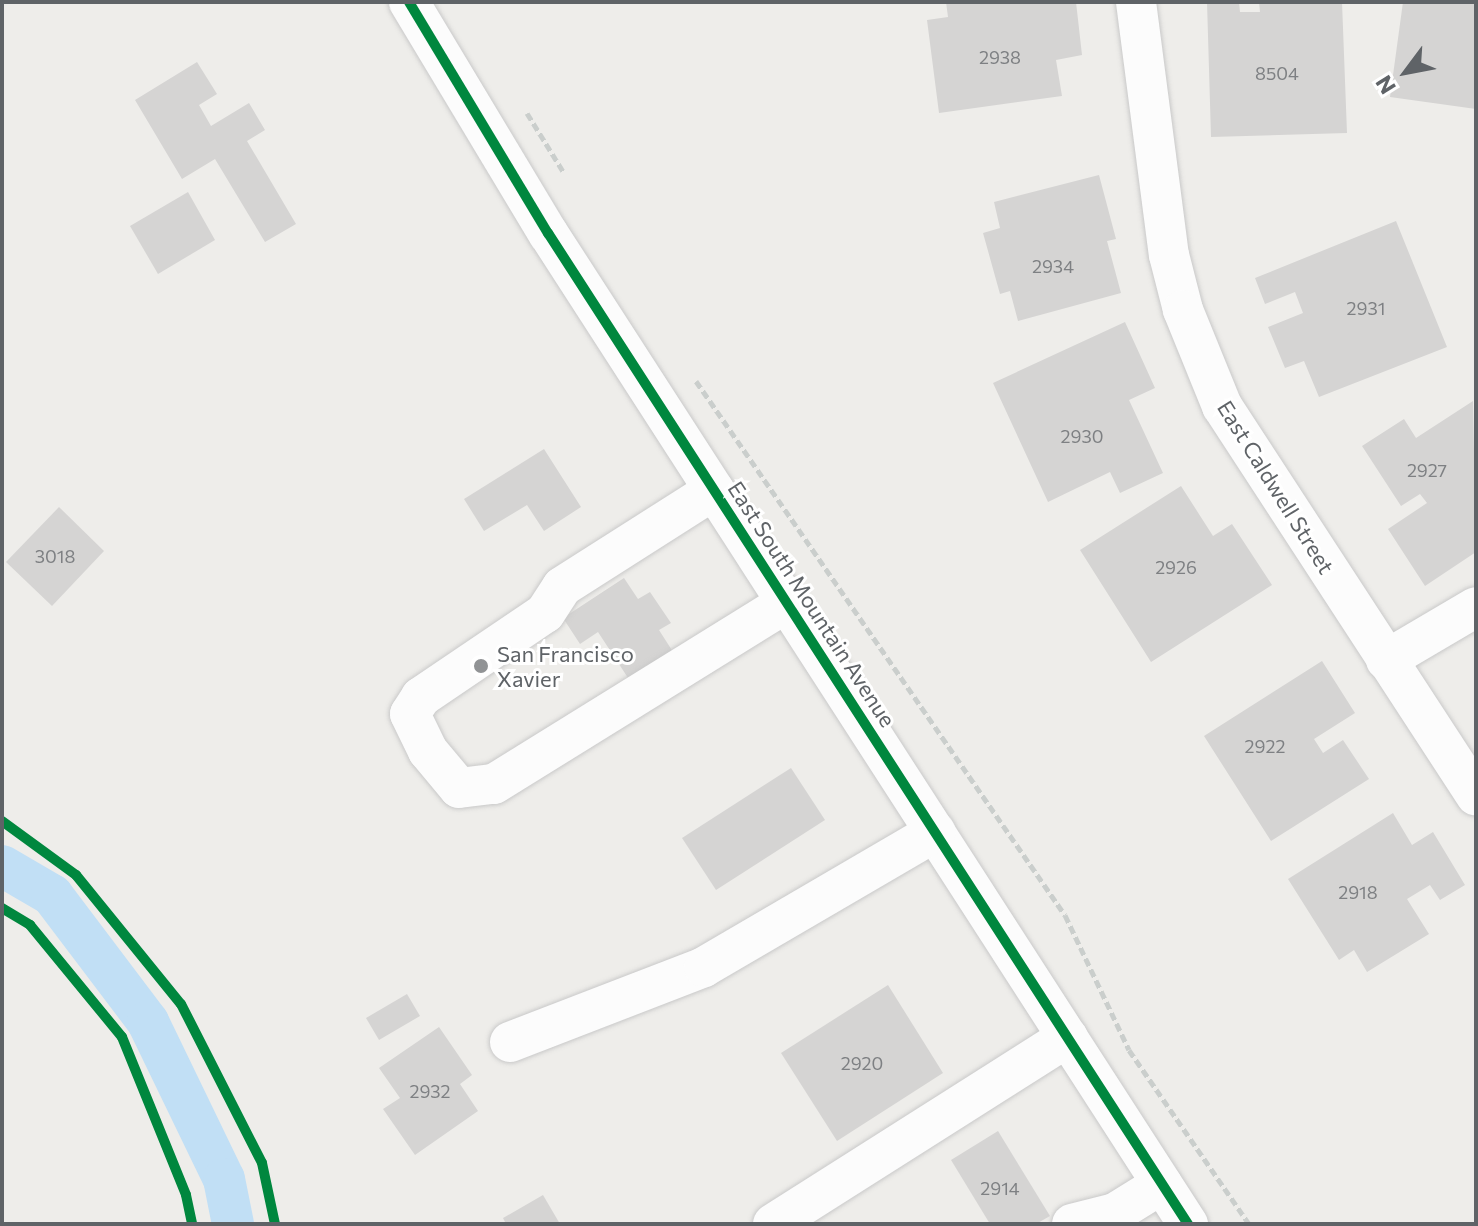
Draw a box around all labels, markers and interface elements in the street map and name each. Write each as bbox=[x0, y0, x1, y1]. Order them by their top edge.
north arrow bbox=[1366, 32, 1446, 112]
house number: 2938 bbox=[979, 46, 1021, 68]
house number: 8504 bbox=[1255, 62, 1299, 84]
text: N bbox=[1369, 71, 1401, 99]
house number: 2934 bbox=[1032, 255, 1074, 277]
house number: 2931 bbox=[1347, 297, 1385, 319]
street label: East Caldwell Street bbox=[1212, 396, 1340, 578]
house number: 2930 bbox=[1061, 425, 1103, 447]
house number: 2927 bbox=[1407, 459, 1447, 481]
street label: East South Mountain Avenue bbox=[723, 476, 901, 732]
house number: 3018 bbox=[35, 545, 75, 567]
house number: 2926 bbox=[1155, 556, 1197, 578]
place label: San Francisco Xavier bbox=[497, 640, 634, 692]
marker: San Francisco Xavier bbox=[472, 657, 490, 675]
house number: 2922 bbox=[1245, 735, 1285, 757]
house number: 2918 bbox=[1338, 881, 1378, 903]
house number: 2920 bbox=[841, 1052, 883, 1074]
house number: 2932 bbox=[409, 1080, 451, 1102]
house number: 2914 bbox=[980, 1177, 1020, 1199]

